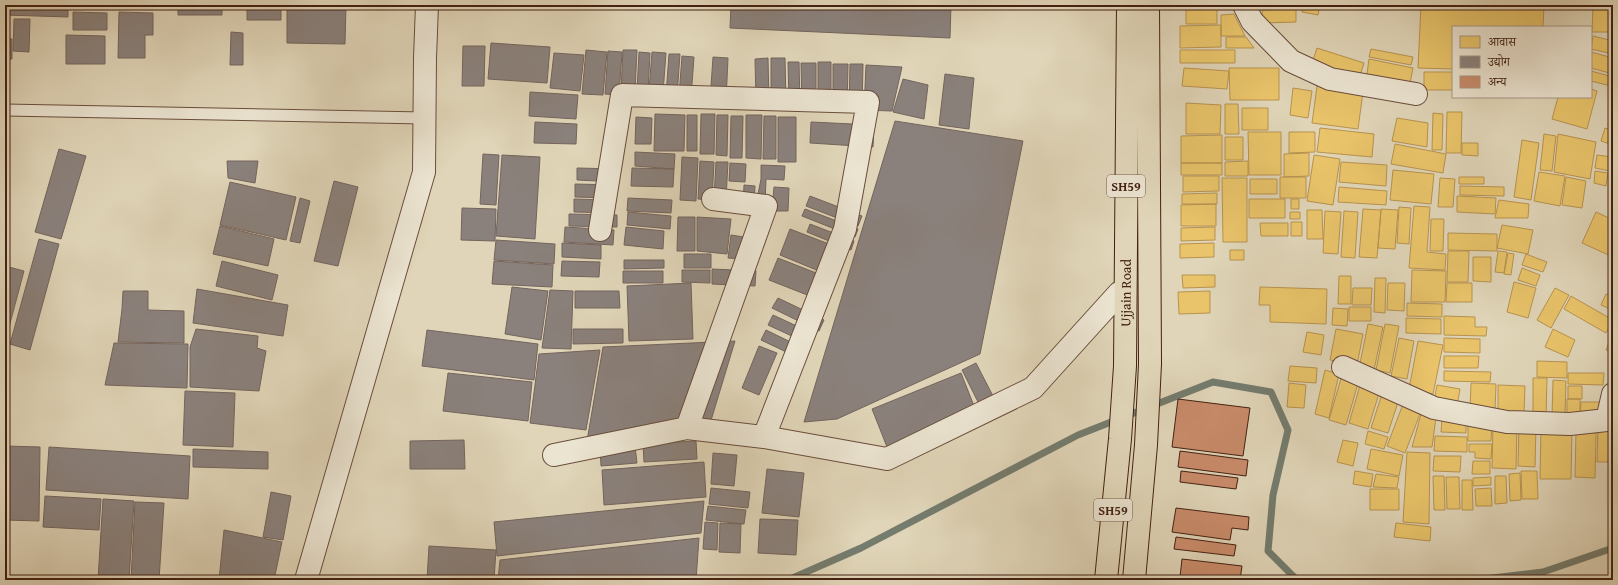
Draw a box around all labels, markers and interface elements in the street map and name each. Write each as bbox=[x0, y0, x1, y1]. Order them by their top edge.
legend bbox=[1452, 26, 1592, 98]
text: आवास bbox=[1488, 33, 1517, 50]
text: उद्योग bbox=[1487, 53, 1511, 70]
text: अन्य bbox=[1488, 73, 1508, 90]
road number: SH59 bbox=[1107, 175, 1145, 197]
street label: Ujjain Road bbox=[1115, 258, 1136, 327]
road number: SH59 bbox=[1094, 499, 1132, 521]

